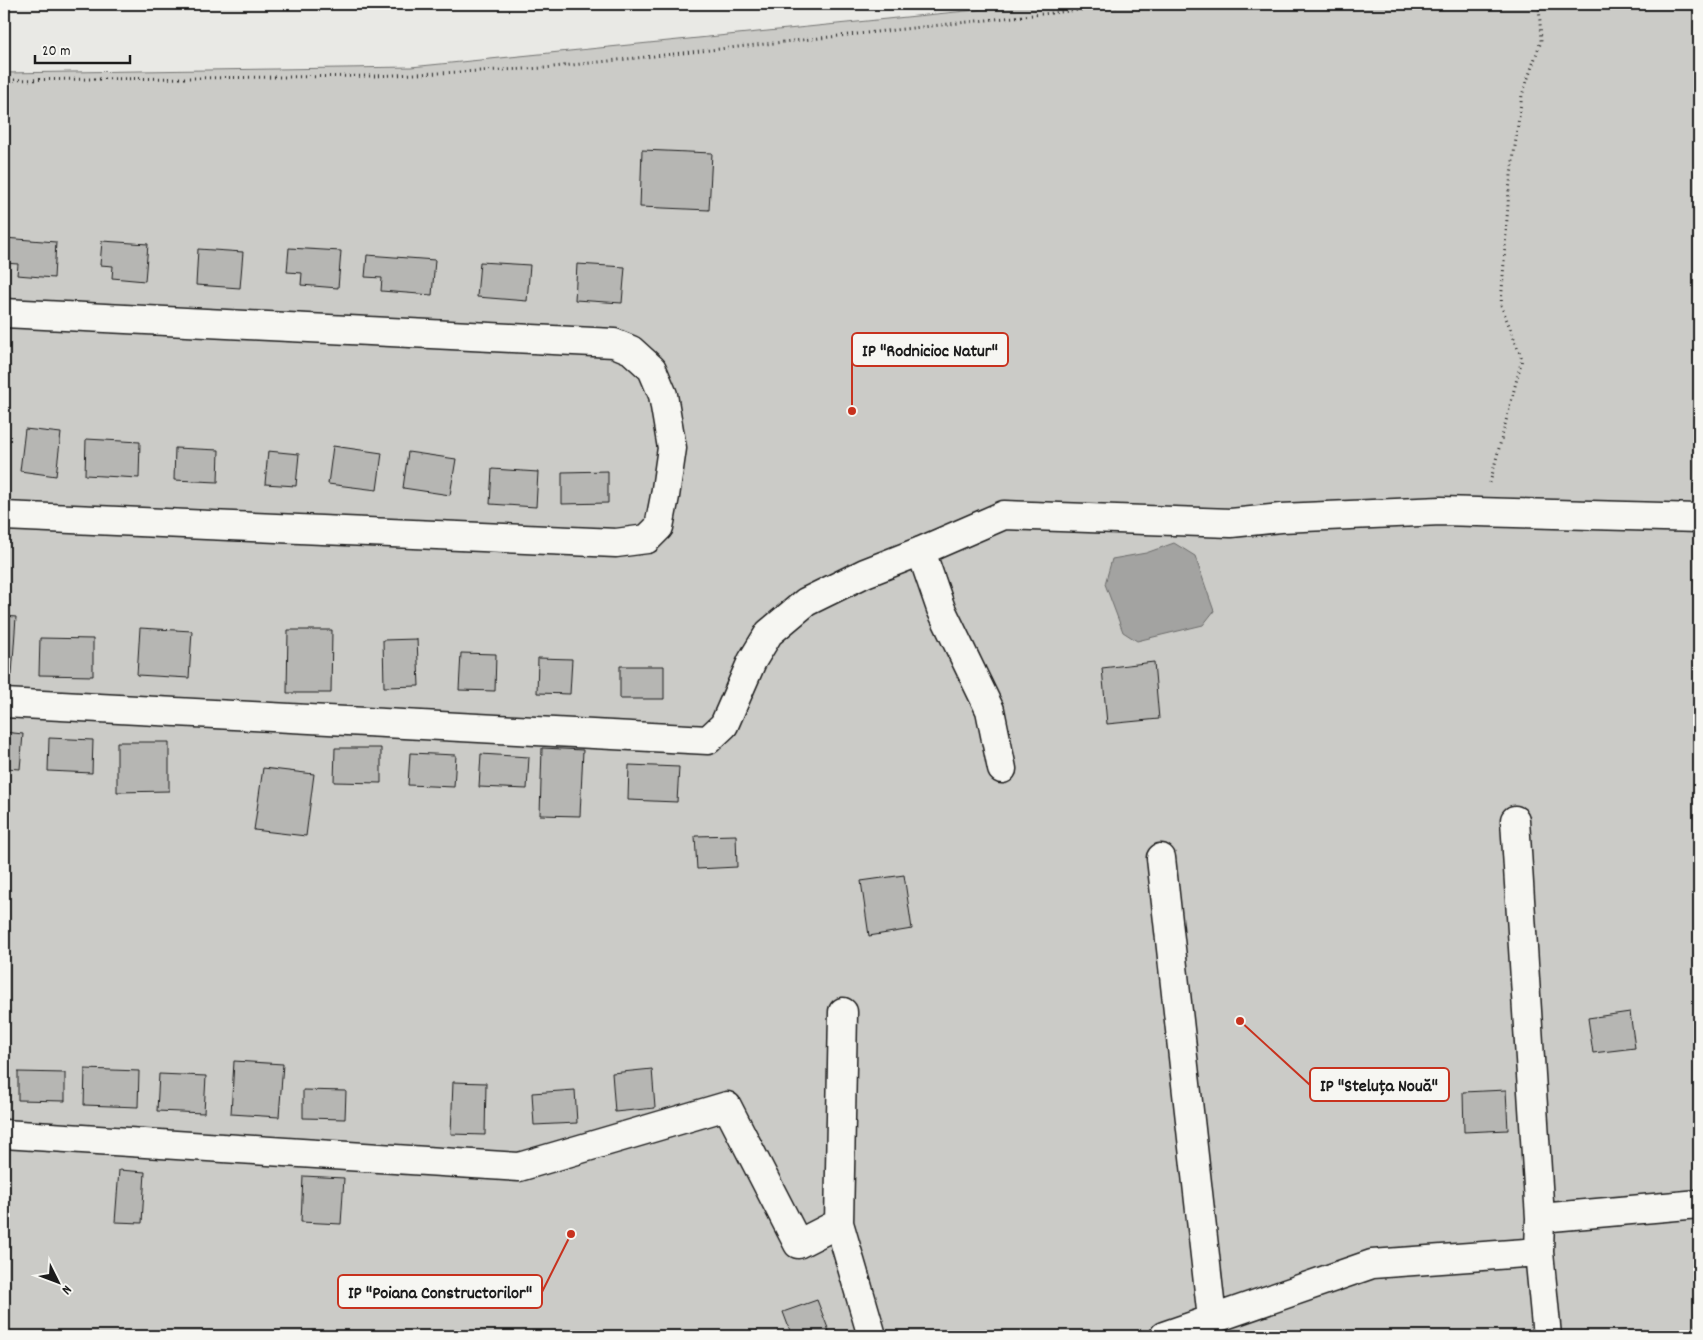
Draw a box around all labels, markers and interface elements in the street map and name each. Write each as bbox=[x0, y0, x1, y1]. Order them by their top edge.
scale bar bbox=[35, 32, 130, 64]
text: 20 m bbox=[42, 41, 70, 63]
callout: IP "Rodnicioc Natur" bbox=[852, 333, 1008, 366]
text: IP "Rodnicioc Natur" bbox=[862, 340, 998, 365]
callout: IP "Steluța Nouă" bbox=[1310, 1068, 1449, 1101]
text: IP "Steluța Nouă" bbox=[1320, 1075, 1438, 1100]
north arrow bbox=[32, 1258, 82, 1308]
callout: IP "Poiana Constructorilor" bbox=[338, 1275, 542, 1308]
text: N bbox=[56, 1280, 76, 1299]
text: IP "Poiana Constructorilor" bbox=[348, 1282, 532, 1307]

